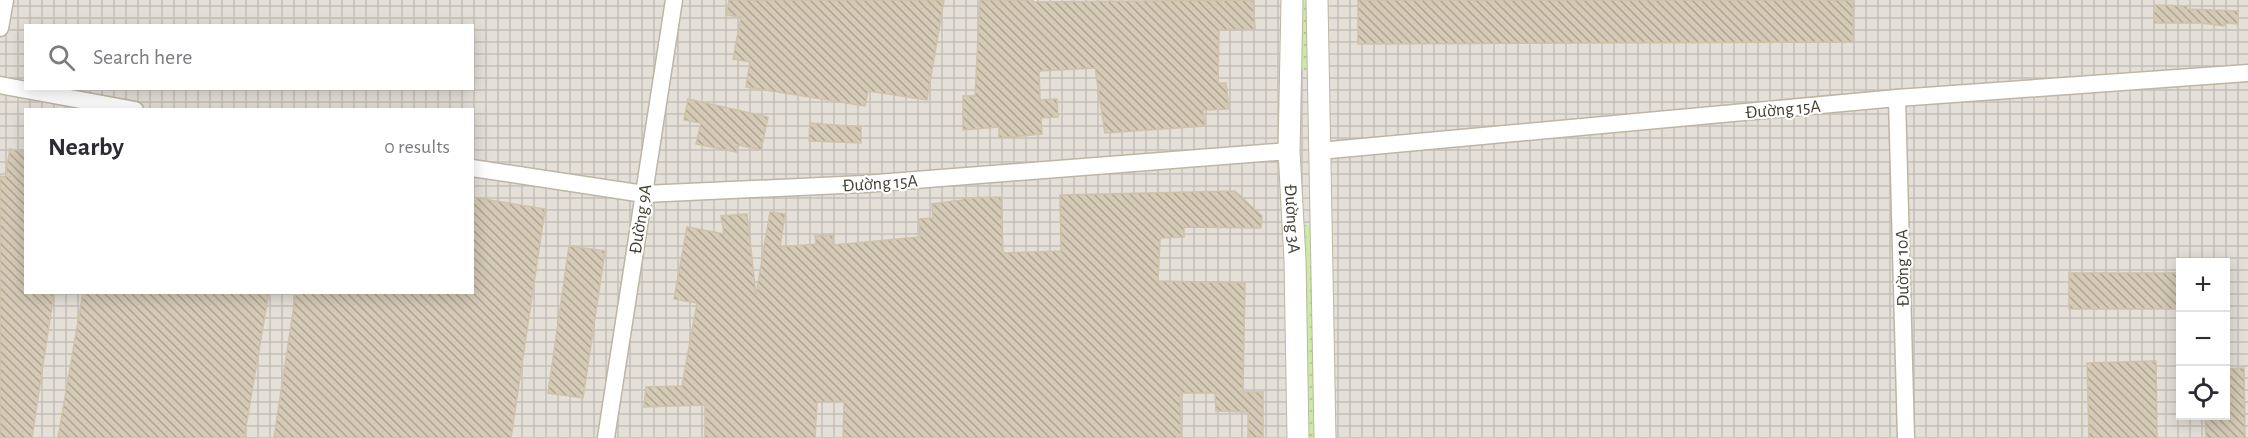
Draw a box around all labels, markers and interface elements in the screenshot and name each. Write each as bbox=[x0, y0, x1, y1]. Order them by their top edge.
search box bbox=[24, 24, 474, 90]
icon: search bbox=[45, 41, 78, 74]
text: Search here bbox=[93, 46, 192, 68]
street label: Đường 15A bbox=[1745, 98, 1822, 122]
text: Nearby bbox=[48, 134, 124, 160]
text: 0 results bbox=[384, 137, 450, 157]
street label: Đường 15A bbox=[842, 172, 919, 196]
street label: Đường 9A bbox=[627, 182, 655, 255]
street label: Đường 3A bbox=[1281, 184, 1303, 255]
street label: Đường 10A bbox=[1893, 228, 1913, 307]
map controls bbox=[2176, 258, 2230, 420]
button: + bbox=[2176, 258, 2230, 312]
button: − bbox=[2176, 312, 2230, 366]
button: locate bbox=[2176, 366, 2230, 420]

